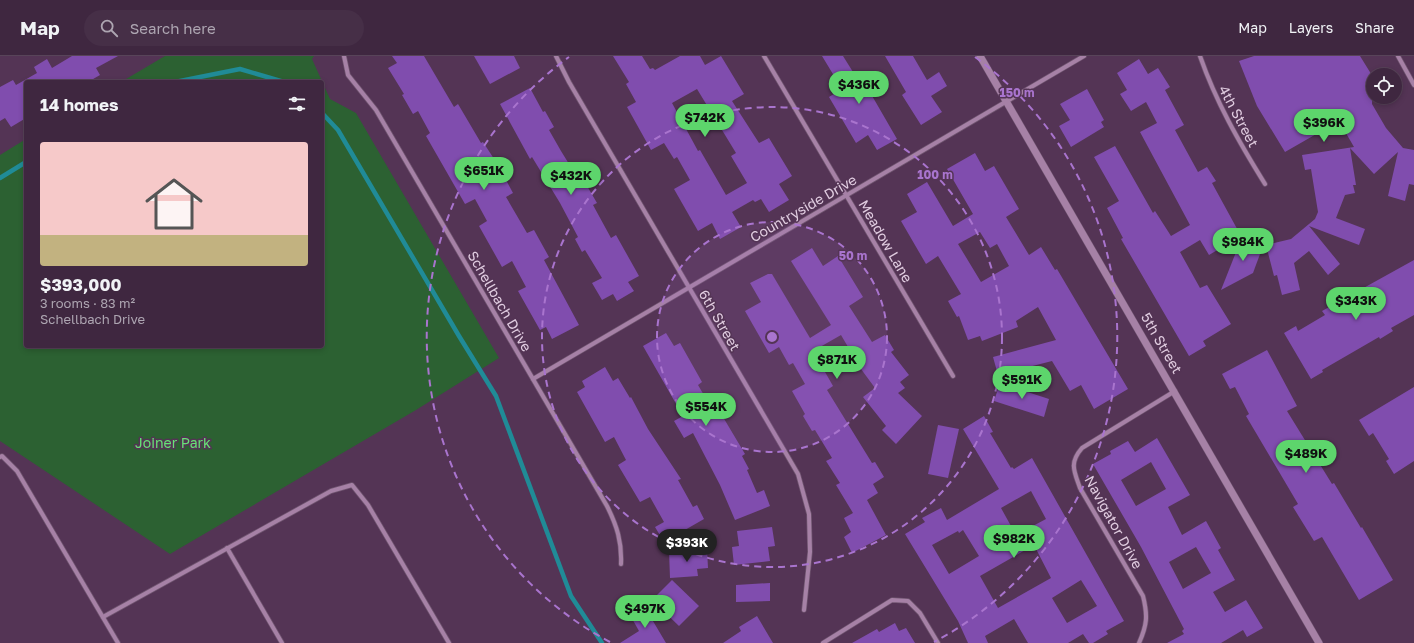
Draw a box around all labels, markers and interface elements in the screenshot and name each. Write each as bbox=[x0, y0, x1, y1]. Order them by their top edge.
search box bbox=[84, 10, 364, 46]
text: Map bbox=[20, 16, 60, 39]
icon: search bbox=[98, 17, 120, 39]
text: Search here bbox=[130, 19, 216, 37]
text: Map bbox=[1238, 19, 1267, 36]
text: Layers bbox=[1289, 19, 1333, 36]
text: Share bbox=[1355, 19, 1394, 36]
map controls bbox=[1366, 68, 1402, 104]
button: locate bbox=[1366, 68, 1402, 104]
pin: $436K bbox=[831, 71, 887, 105]
text: $436K bbox=[838, 76, 880, 92]
street label: 4th Street bbox=[1216, 82, 1262, 150]
text: 150 m bbox=[1000, 85, 1034, 100]
icon: filters bbox=[286, 93, 308, 115]
text: 14 homes bbox=[40, 94, 119, 115]
pin: $742K bbox=[677, 104, 733, 138]
text: $742K bbox=[684, 109, 726, 125]
pin: $396K bbox=[1296, 109, 1352, 143]
text: $396K bbox=[1303, 114, 1345, 130]
pin: $651K bbox=[456, 157, 512, 191]
text: $651K bbox=[463, 162, 505, 178]
pin: $432K bbox=[543, 162, 599, 196]
text: $432K bbox=[550, 167, 592, 183]
text: 100 m bbox=[917, 167, 953, 182]
icon: home bbox=[138, 168, 210, 240]
street label: Countryside Drive bbox=[747, 171, 859, 245]
street label: Meadow Lane bbox=[856, 197, 916, 285]
pin: $984K bbox=[1215, 228, 1271, 262]
text: $984K bbox=[1222, 233, 1264, 249]
street label: Schellbach Drive bbox=[464, 248, 536, 354]
text: 50 m bbox=[839, 248, 867, 263]
text: $393,000 bbox=[40, 274, 122, 295]
street label: 6th Street bbox=[696, 286, 744, 354]
pin: $343K bbox=[1328, 287, 1384, 321]
text: $343K bbox=[1335, 292, 1377, 308]
text: 3 rooms · 83 m² bbox=[40, 295, 135, 311]
street label: 5th Street bbox=[1138, 310, 1186, 376]
text: Schellbach Drive bbox=[40, 311, 145, 327]
centre of rings bbox=[765, 330, 779, 344]
pin: $871K bbox=[809, 346, 865, 380]
text: $871K bbox=[817, 351, 857, 367]
pin: $591K bbox=[994, 366, 1050, 400]
text: $591K bbox=[1001, 371, 1043, 387]
pin: $554K bbox=[678, 393, 734, 427]
text: $554K bbox=[685, 398, 727, 414]
park label: Joiner Park bbox=[135, 434, 211, 451]
pin: $489K bbox=[1278, 440, 1334, 474]
text: $489K bbox=[1285, 445, 1327, 461]
street label: Navigator Drive bbox=[1081, 472, 1147, 572]
pin: $982K bbox=[986, 525, 1042, 559]
pin: $393K bbox=[659, 529, 715, 563]
text: $982K bbox=[993, 530, 1035, 546]
text: $393K bbox=[666, 534, 708, 550]
pin: $497K bbox=[617, 595, 673, 629]
text: $497K bbox=[624, 600, 666, 616]

